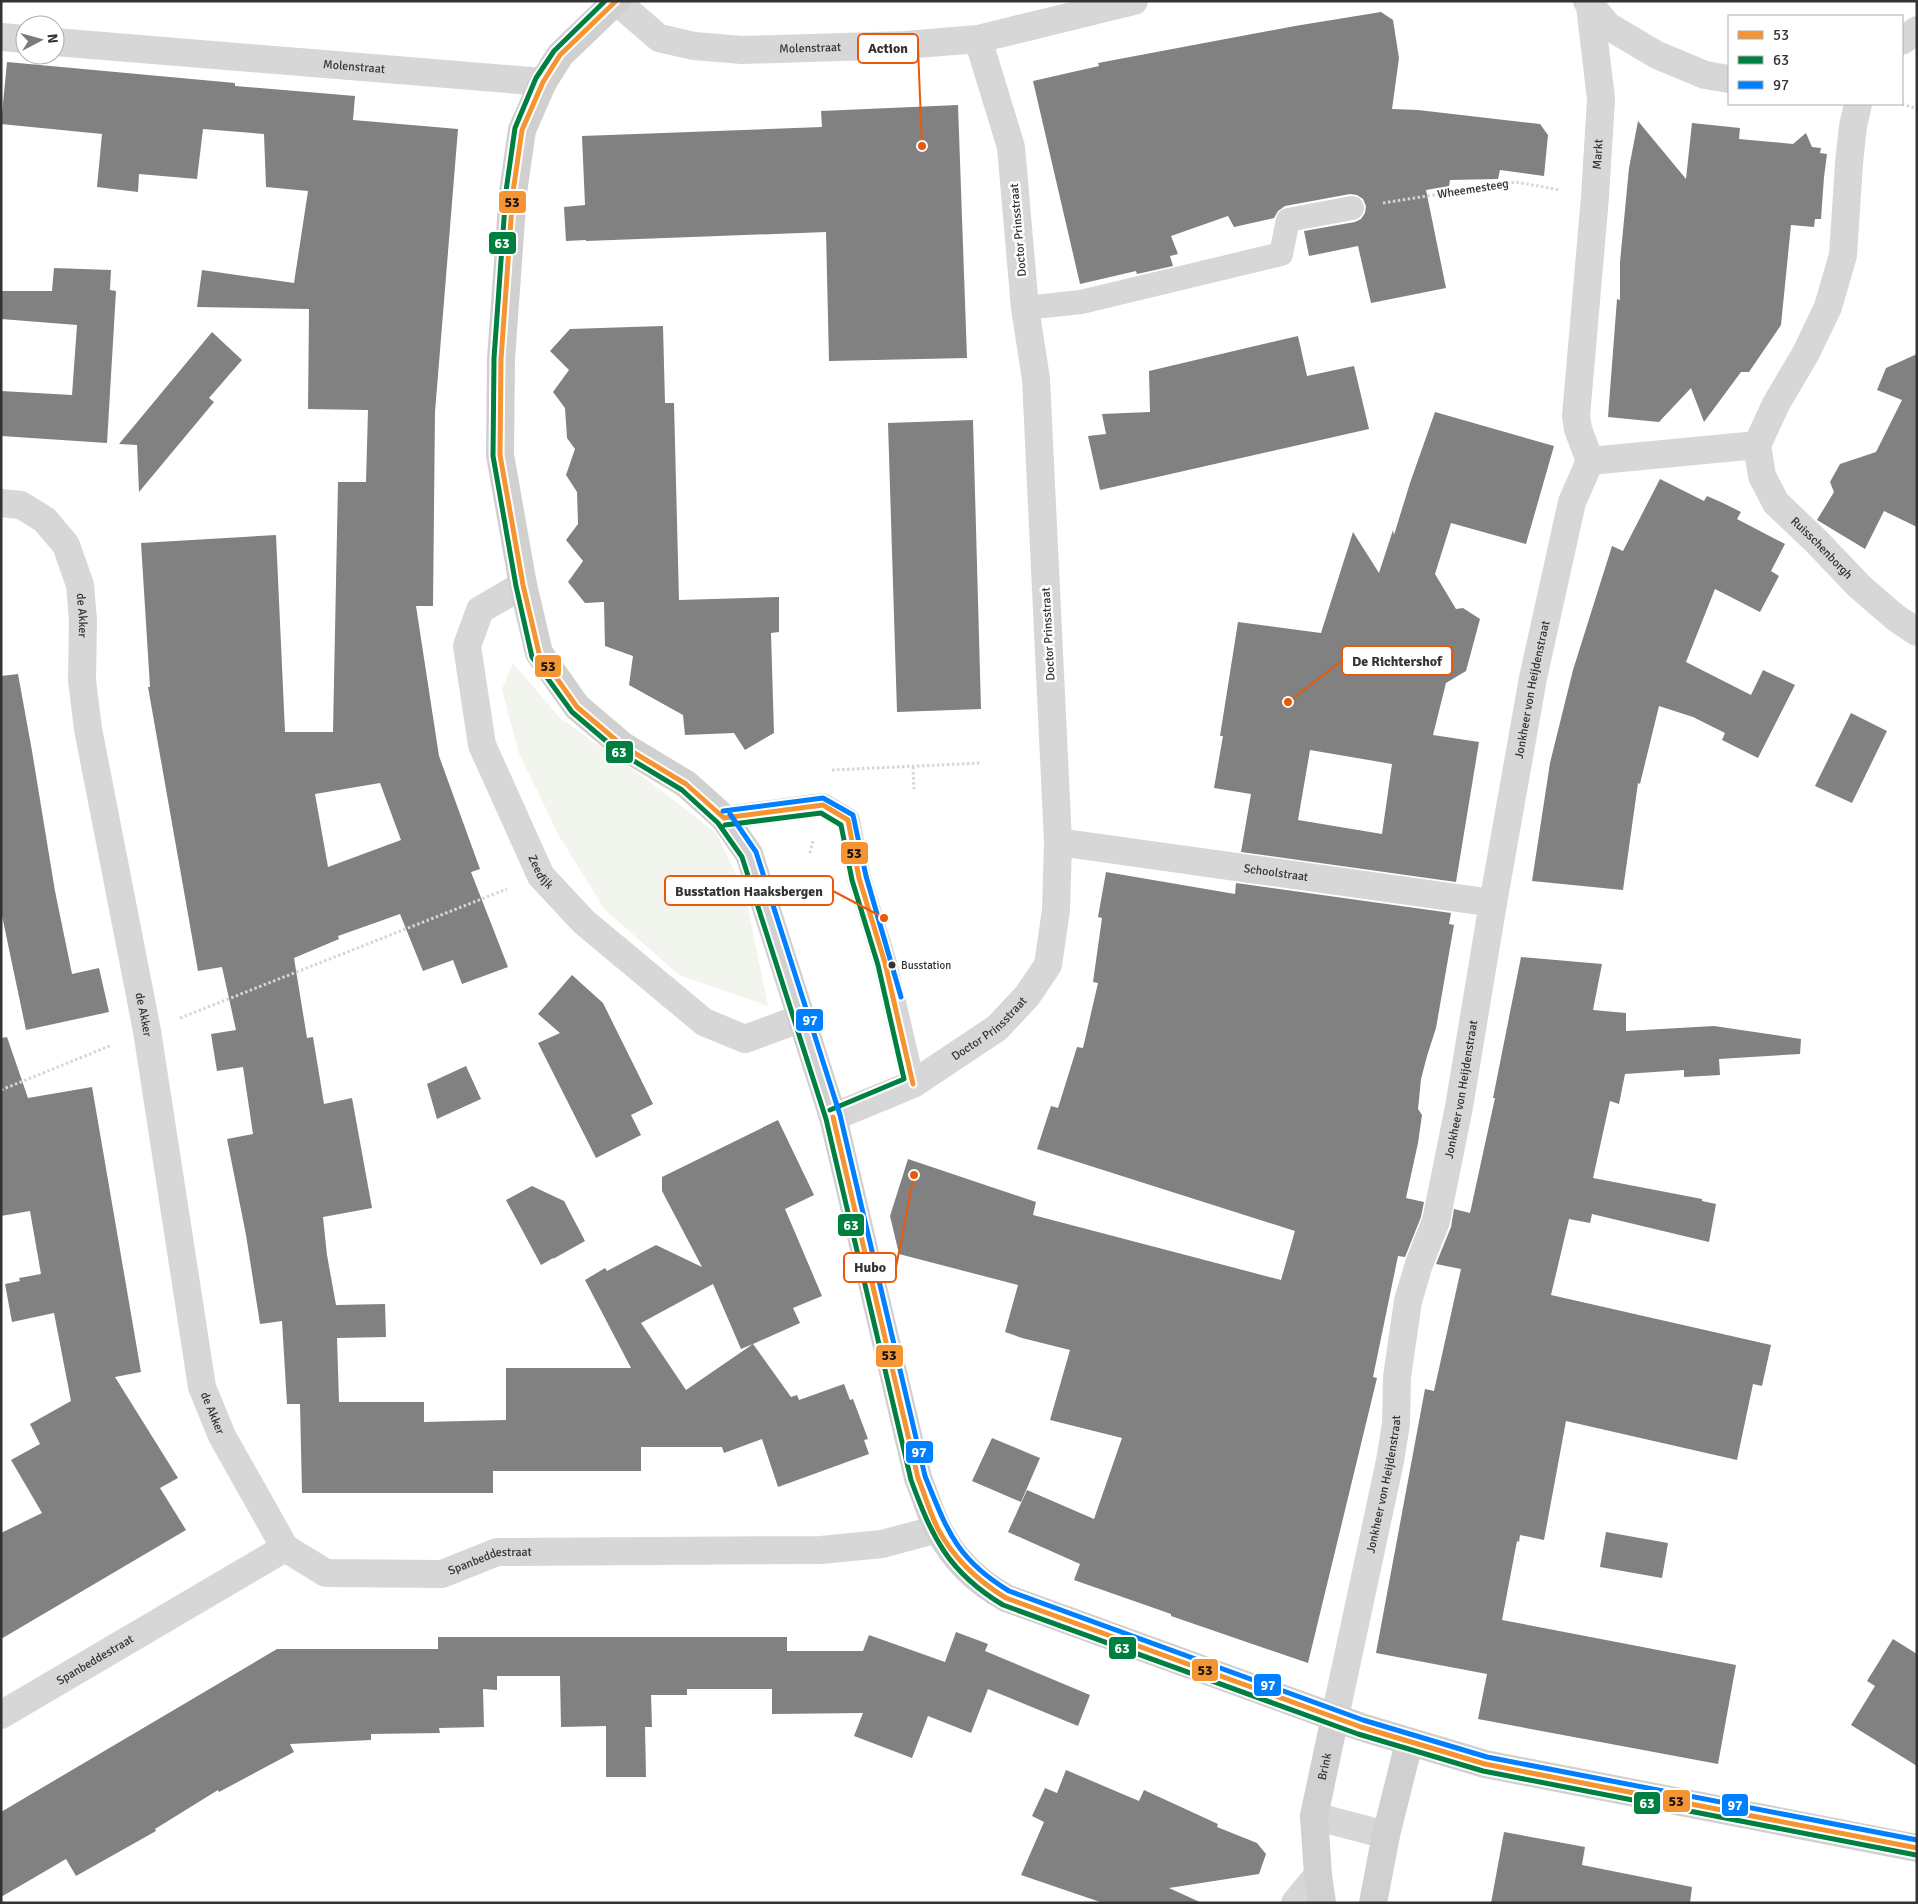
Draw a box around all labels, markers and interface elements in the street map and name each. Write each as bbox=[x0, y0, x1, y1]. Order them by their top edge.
north arrow bbox=[15, 15, 65, 65]
legend bbox=[1728, 15, 1903, 105]
text: 53 bbox=[1773, 26, 1789, 44]
text: N bbox=[43, 33, 61, 44]
callout: Action bbox=[858, 34, 918, 63]
street label: Molenstraat bbox=[779, 40, 841, 57]
text: Action bbox=[868, 40, 908, 57]
text: 63 bbox=[1773, 51, 1789, 69]
street label: Molenstraat bbox=[322, 57, 385, 77]
text: 97 bbox=[1773, 76, 1789, 94]
street label: Markt bbox=[1590, 139, 1607, 170]
street label: Wheemesteeg bbox=[1436, 176, 1510, 202]
street label: Doctor Prinsstraat bbox=[1007, 183, 1030, 277]
line badge: 53 bbox=[498, 190, 527, 214]
text: 53 bbox=[504, 194, 520, 211]
line badge: 63 bbox=[488, 231, 517, 255]
text: 63 bbox=[494, 235, 510, 252]
street label: Ruisschenborgh bbox=[1787, 514, 1856, 583]
street label: Doctor Prinsstraat bbox=[1039, 587, 1058, 681]
street label: de Akker bbox=[73, 593, 90, 638]
street label: Jonkheer von Heijdenstraat bbox=[1512, 619, 1553, 760]
callout: De Richtershof bbox=[1342, 646, 1452, 675]
text: De Richtershof bbox=[1352, 653, 1443, 670]
line badge: 53 bbox=[534, 654, 562, 678]
text: 53 bbox=[540, 658, 556, 675]
line badge: 63 bbox=[605, 740, 634, 764]
text: 63 bbox=[611, 744, 627, 761]
line badge: 53 bbox=[840, 841, 869, 865]
text: 53 bbox=[846, 845, 862, 862]
street label: Zeedijk bbox=[524, 853, 556, 892]
street label: Schoolstraat bbox=[1243, 861, 1309, 885]
callout: Busstation Haaksbergen bbox=[665, 876, 833, 905]
text: Busstation Haaksbergen bbox=[675, 883, 823, 900]
place label: Busstation bbox=[901, 959, 951, 972]
marker: Busstation bbox=[887, 960, 897, 970]
street label: de Akker bbox=[132, 991, 155, 1038]
street label: Doctor Prinsstraat bbox=[949, 994, 1030, 1064]
line badge: 97 bbox=[795, 1008, 824, 1032]
text: 97 bbox=[802, 1012, 818, 1029]
street label: Jonkheer von Heijdenstraat bbox=[1442, 1019, 1481, 1160]
line badge: 63 bbox=[837, 1213, 865, 1237]
text: 63 bbox=[843, 1217, 859, 1234]
callout: Hubo bbox=[844, 1253, 896, 1282]
text: Hubo bbox=[854, 1259, 886, 1276]
line badge: 53 bbox=[875, 1344, 904, 1368]
text: 53 bbox=[881, 1347, 897, 1364]
street label: de Akker bbox=[197, 1390, 228, 1437]
street label: Jonkheer von Heijdenstraat bbox=[1363, 1415, 1404, 1555]
line badge: 97 bbox=[905, 1440, 934, 1464]
text: 97 bbox=[911, 1444, 927, 1461]
street label: Spanbeddestraat bbox=[446, 1545, 532, 1579]
street label: Spanbeddestraat bbox=[54, 1632, 136, 1689]
line badge: 63 bbox=[1108, 1636, 1137, 1660]
text: 63 bbox=[1114, 1640, 1130, 1657]
line badge: 53 bbox=[1191, 1658, 1219, 1682]
text: 53 bbox=[1197, 1662, 1213, 1679]
line badge: 97 bbox=[1253, 1673, 1282, 1697]
text: 97 bbox=[1260, 1677, 1276, 1694]
street label: Brink bbox=[1315, 1752, 1335, 1782]
line badge: 53 bbox=[1662, 1789, 1691, 1813]
line badge: 63 bbox=[1633, 1791, 1661, 1815]
text: 53 bbox=[1668, 1793, 1684, 1810]
line badge: 97 bbox=[1721, 1793, 1749, 1817]
text: 63 bbox=[1639, 1795, 1655, 1812]
text: 97 bbox=[1727, 1797, 1743, 1814]

